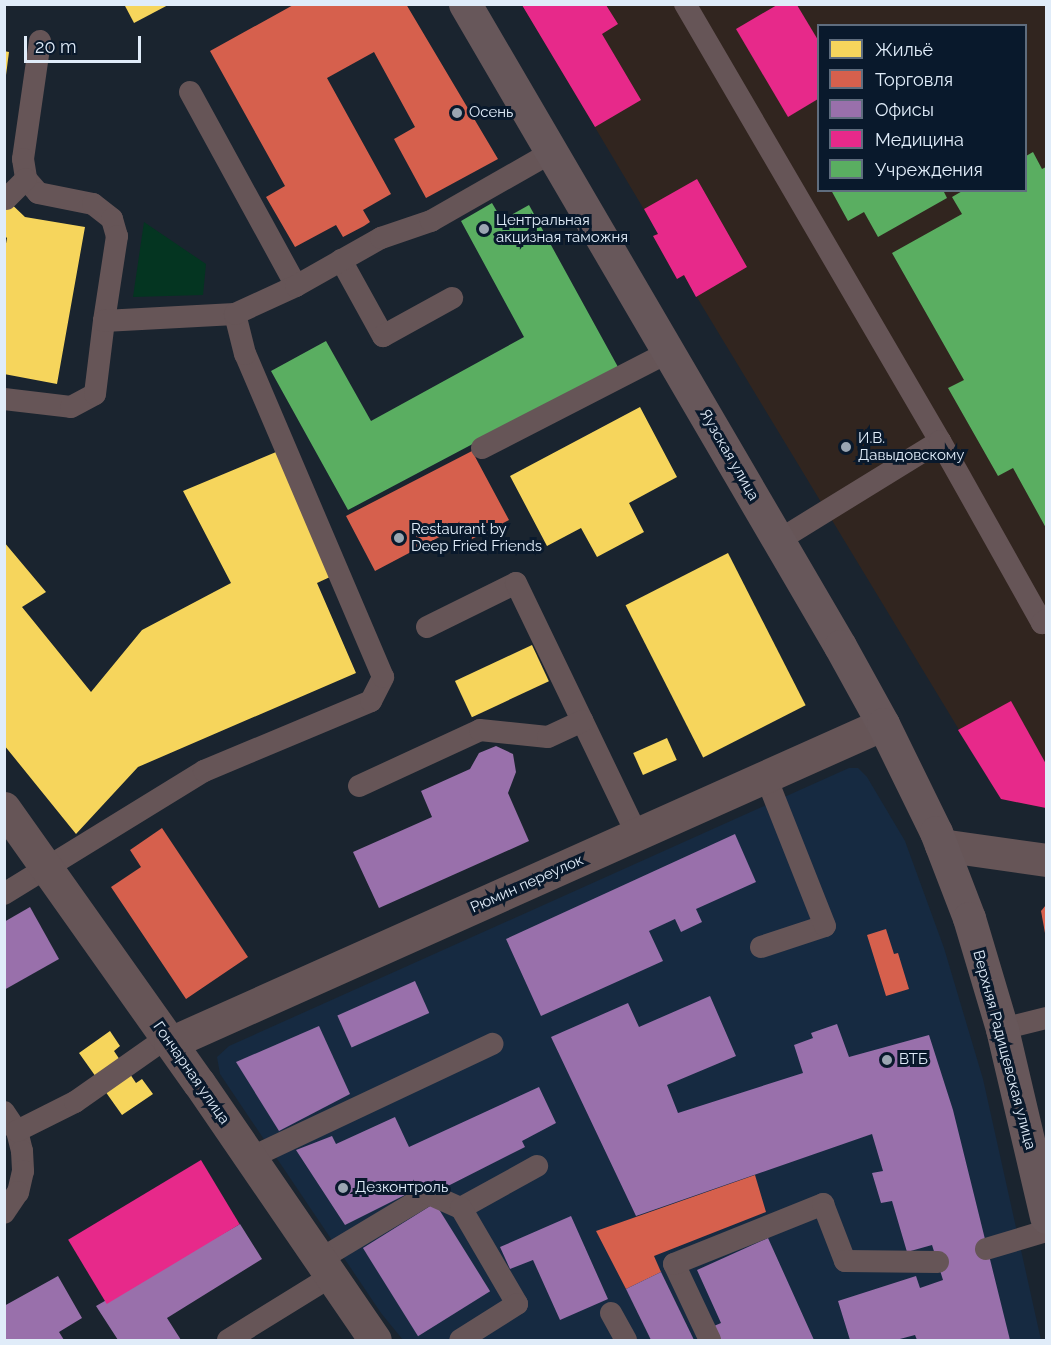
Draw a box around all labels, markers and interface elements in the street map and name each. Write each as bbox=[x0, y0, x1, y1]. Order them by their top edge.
scale bar bbox=[27, 24, 144, 62]
legend bbox=[817, 24, 1027, 192]
text: 20 m bbox=[35, 36, 77, 57]
text: Жильё bbox=[875, 39, 933, 60]
text: Торговля bbox=[875, 69, 953, 90]
text: Офисы bbox=[875, 99, 934, 120]
place label: Осень bbox=[469, 104, 513, 122]
marker: Осень bbox=[450, 106, 464, 120]
text: Медицина bbox=[875, 129, 964, 150]
text: Учреждения bbox=[875, 159, 983, 180]
place label: Центральная акцизная таможня bbox=[496, 211, 628, 246]
marker: Центральная акцизная таможня bbox=[477, 222, 491, 236]
street label: Яузская улица bbox=[696, 406, 762, 504]
place label: И.В. Давыдовскому bbox=[858, 429, 964, 464]
marker: И.В. Давыдовскому bbox=[839, 440, 853, 454]
place label: Restaurant by Deep Fried Friends bbox=[411, 520, 542, 555]
marker: Restaurant by Deep Fried Friends bbox=[392, 531, 406, 545]
street label: Рюмин переулок bbox=[468, 851, 586, 917]
street label: Верхняя Радищевская улица bbox=[969, 948, 1039, 1152]
street label: Гончарная улица bbox=[149, 1018, 233, 1128]
place label: ВТБ bbox=[899, 1051, 928, 1069]
marker: ВТБ bbox=[880, 1053, 894, 1067]
place label: Дезконтроль bbox=[355, 1179, 448, 1197]
marker: Дезконтроль bbox=[336, 1181, 350, 1195]

